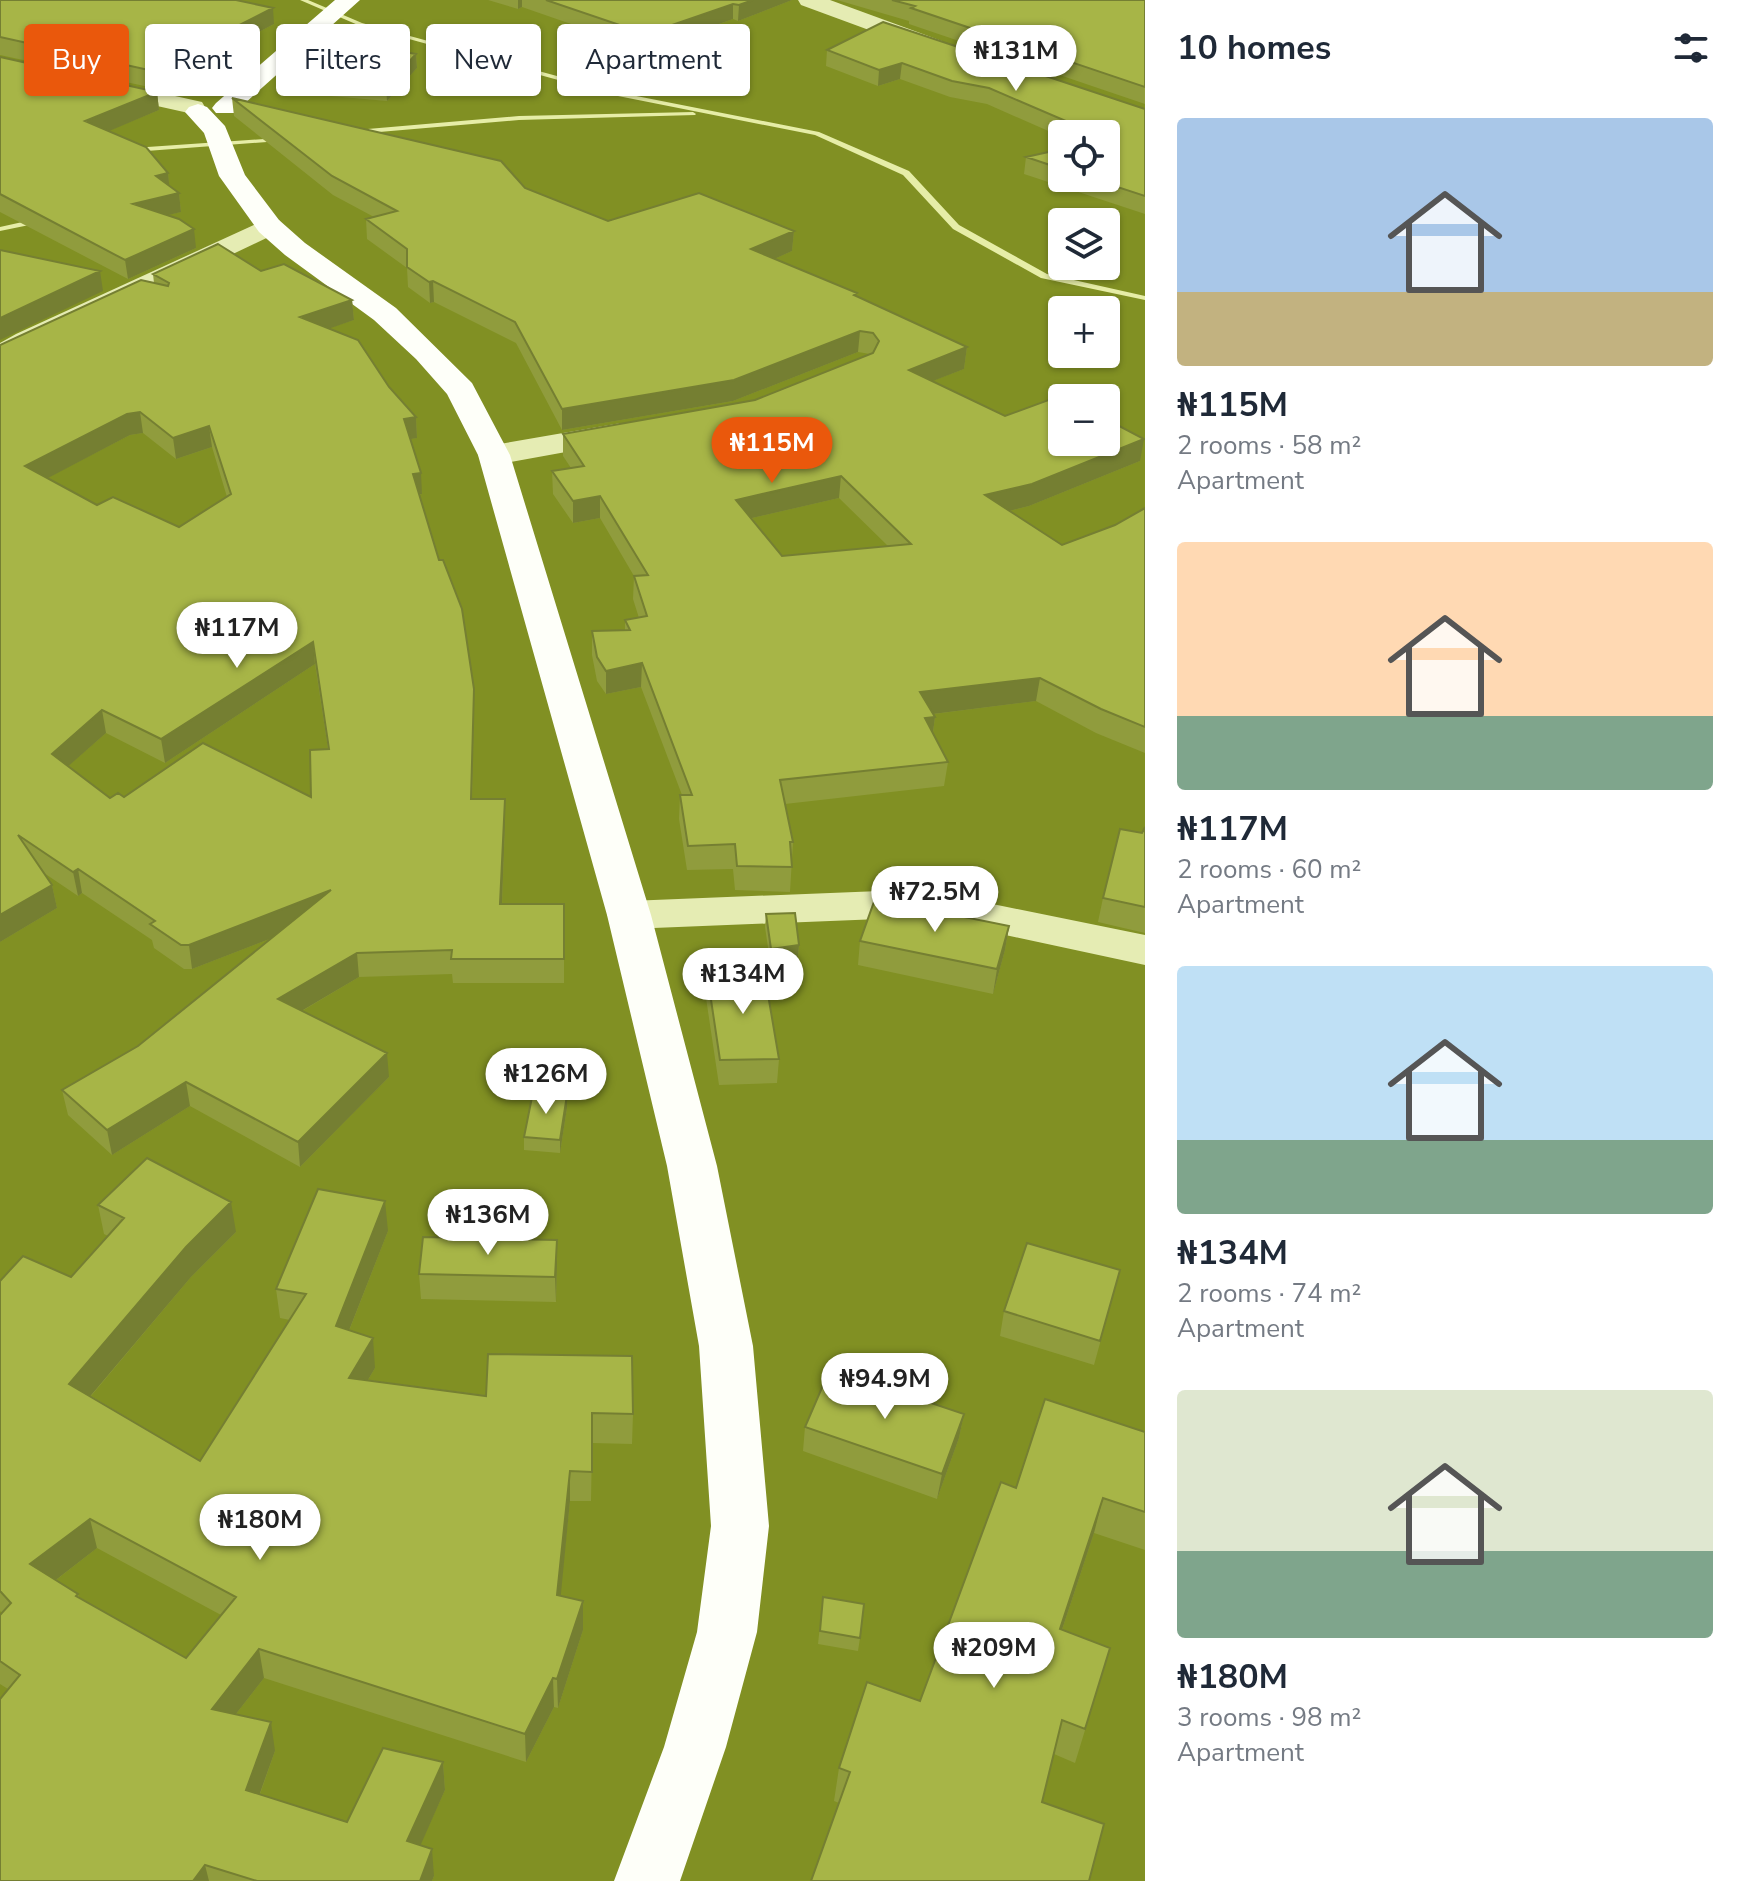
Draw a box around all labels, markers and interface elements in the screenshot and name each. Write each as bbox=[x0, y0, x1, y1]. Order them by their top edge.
chip: Buy bbox=[24, 24, 129, 96]
chip: Rent bbox=[145, 24, 260, 96]
chip: Filters bbox=[276, 24, 410, 96]
chip: New bbox=[426, 24, 541, 96]
chip: Apartment bbox=[557, 24, 750, 96]
pin: ₦131M bbox=[960, 25, 1072, 93]
text: 10 homes bbox=[1177, 25, 1331, 71]
icon: filters bbox=[1669, 26, 1713, 70]
text: ₦131M bbox=[974, 33, 1058, 68]
map controls bbox=[1048, 120, 1120, 456]
button: locate bbox=[1048, 120, 1120, 192]
icon: home bbox=[1373, 170, 1517, 314]
button: layers bbox=[1048, 208, 1120, 280]
button: + bbox=[1048, 296, 1120, 368]
text: ₦115M bbox=[1177, 382, 1288, 428]
button: − bbox=[1048, 384, 1120, 456]
pin: ₦115M bbox=[716, 417, 828, 485]
text: ₦115M bbox=[730, 425, 814, 460]
text: 2 rooms · 58 m² bbox=[1177, 428, 1361, 463]
text: Apartment bbox=[1177, 463, 1304, 498]
icon: home bbox=[1373, 594, 1517, 738]
pin: ₦117M bbox=[181, 602, 293, 670]
text: ₦117M bbox=[195, 610, 279, 645]
text: ₦117M bbox=[1177, 806, 1288, 852]
text: 2 rooms · 60 m² bbox=[1177, 852, 1361, 887]
pin: ₦72.5M bbox=[870, 866, 1000, 934]
text: ₦72.5M bbox=[889, 874, 981, 909]
text: Apartment bbox=[1177, 887, 1304, 922]
pin: ₦134M bbox=[687, 948, 799, 1016]
text: ₦134M bbox=[701, 956, 785, 991]
icon: home bbox=[1373, 1018, 1517, 1162]
pin: ₦126M bbox=[490, 1048, 602, 1116]
text: ₦126M bbox=[504, 1056, 588, 1091]
pin: ₦136M bbox=[432, 1189, 544, 1257]
text: ₦136M bbox=[446, 1197, 530, 1232]
text: ₦134M bbox=[1177, 1230, 1288, 1276]
text: 2 rooms · 74 m² bbox=[1177, 1276, 1361, 1311]
text: Apartment bbox=[1177, 1311, 1304, 1346]
pin: ₦94.9M bbox=[820, 1353, 950, 1421]
text: ₦94.9M bbox=[839, 1361, 931, 1396]
icon: home bbox=[1373, 1442, 1517, 1586]
pin: ₦180M bbox=[204, 1494, 316, 1562]
text: ₦180M bbox=[218, 1502, 302, 1537]
pin: ₦209M bbox=[938, 1622, 1050, 1690]
text: ₦209M bbox=[952, 1630, 1036, 1665]
text: ₦180M bbox=[1177, 1654, 1288, 1700]
text: 3 rooms · 98 m² bbox=[1177, 1700, 1361, 1735]
text: Apartment bbox=[1177, 1735, 1304, 1770]

